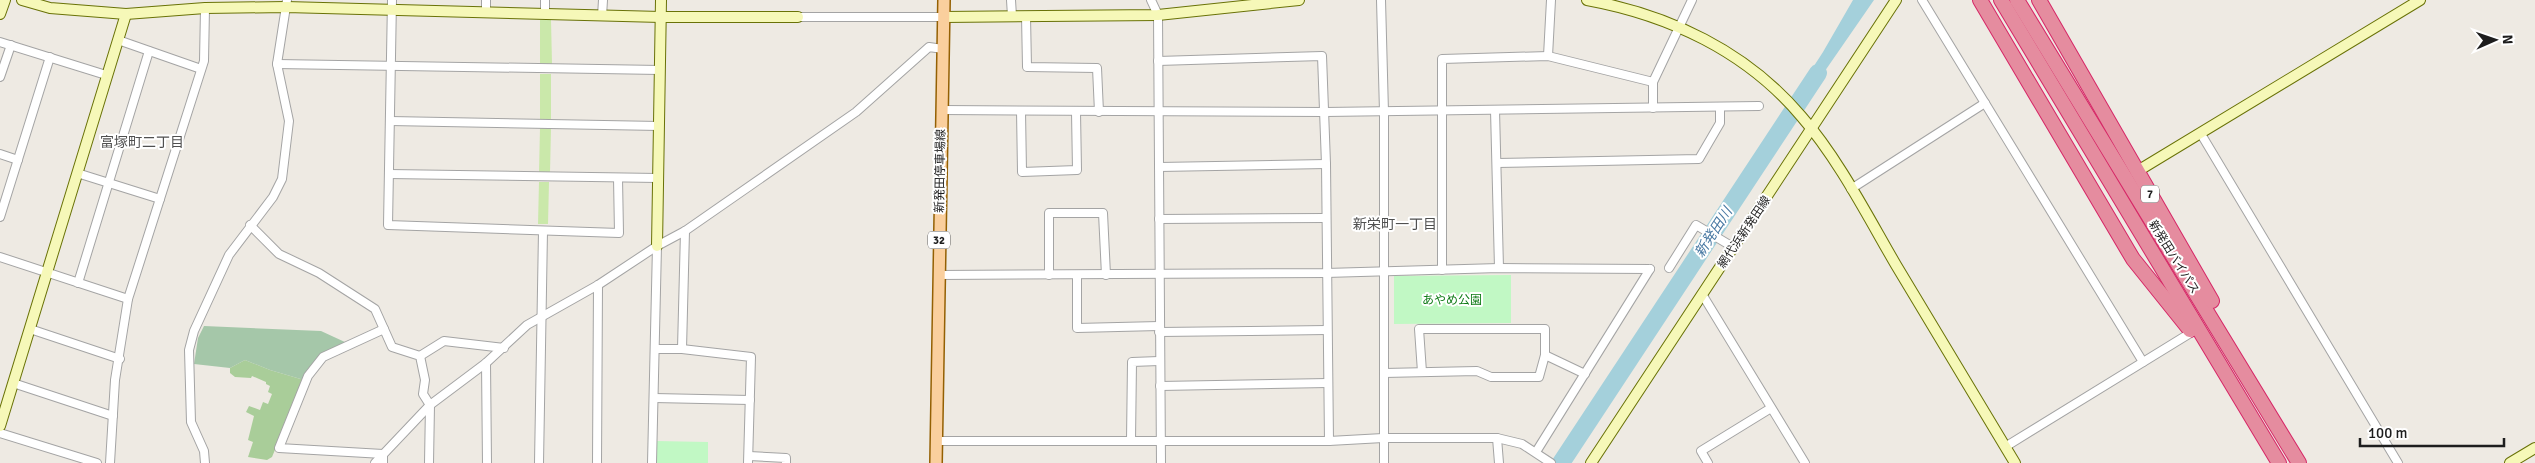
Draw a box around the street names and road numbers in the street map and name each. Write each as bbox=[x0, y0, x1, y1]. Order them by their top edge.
street label: 新発田停車場線 bbox=[932, 129, 949, 213]
road number: 7 bbox=[2141, 185, 2159, 202]
street label: 網代浜新発田線 bbox=[1715, 193, 1774, 271]
street label: 新発田バイパス bbox=[2145, 218, 2202, 297]
road number: 32 bbox=[928, 232, 950, 248]

